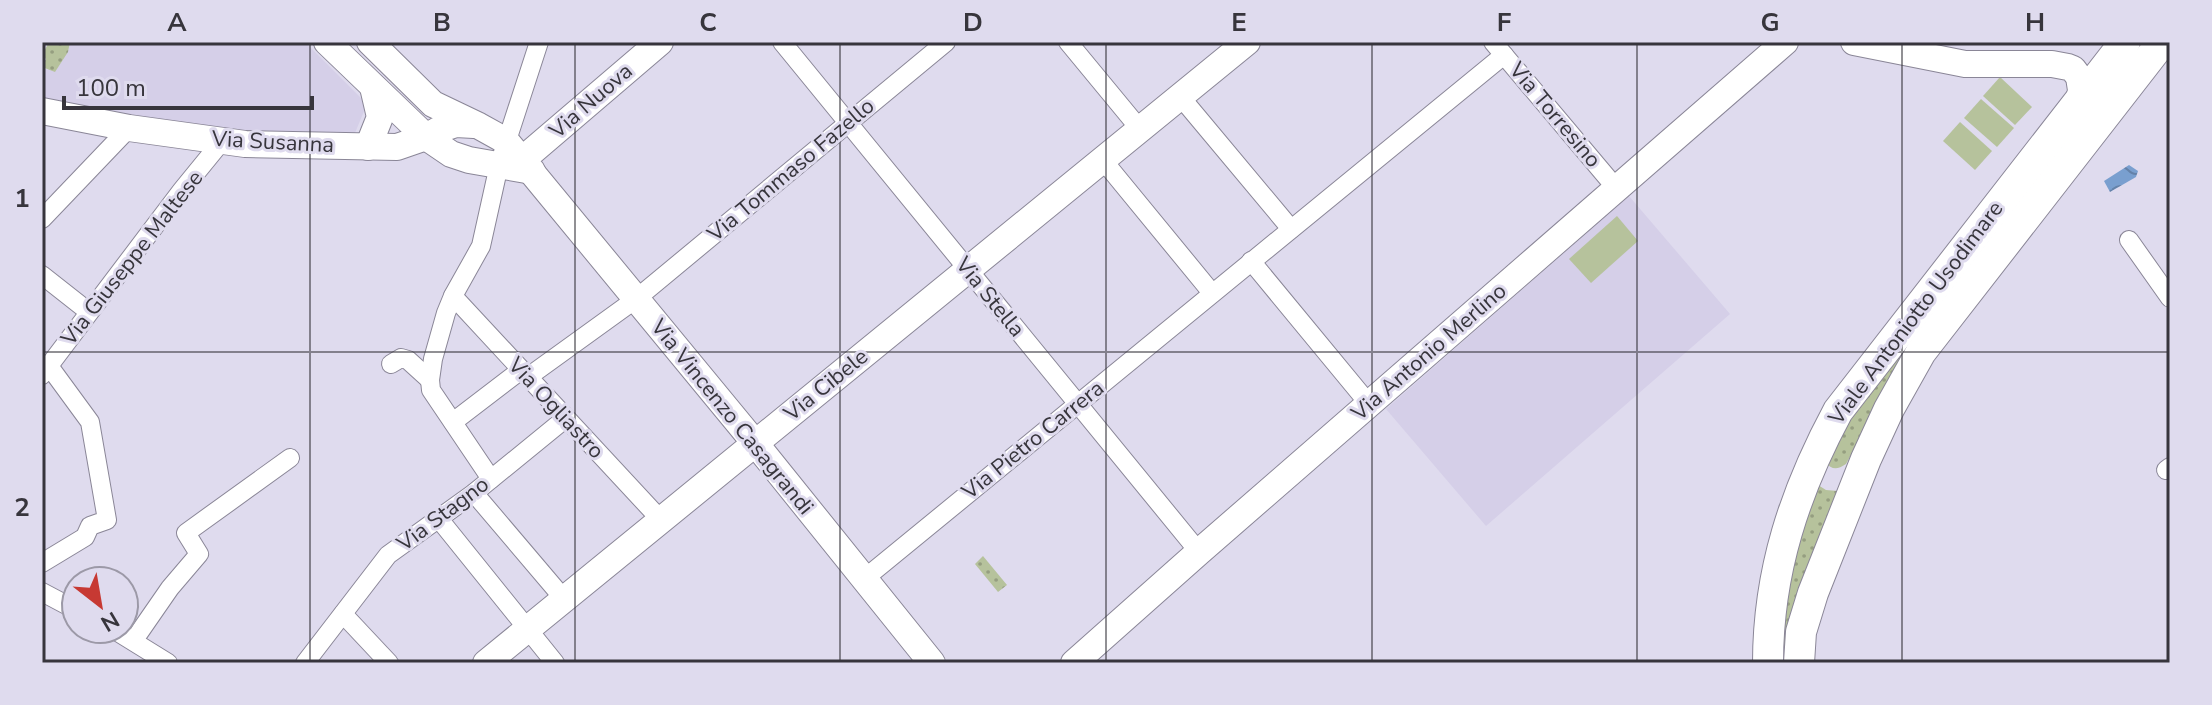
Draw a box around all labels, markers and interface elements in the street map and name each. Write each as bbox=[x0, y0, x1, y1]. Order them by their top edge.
text: A bbox=[167, 5, 187, 40]
text: B bbox=[433, 5, 451, 40]
text: C bbox=[699, 5, 717, 40]
text: D bbox=[963, 5, 983, 40]
text: E bbox=[1231, 5, 1247, 40]
text: F bbox=[1497, 5, 1511, 40]
text: G bbox=[1760, 5, 1780, 40]
text: H bbox=[2025, 5, 2045, 40]
street label: Via Torresino bbox=[1501, 55, 1608, 174]
street label: Via Nuova bbox=[542, 57, 639, 146]
scale bar bbox=[64, 60, 312, 110]
text: 100 m bbox=[76, 72, 146, 104]
street label: Via Tommaso Fazello bbox=[700, 91, 881, 249]
street label: Via Susanna bbox=[210, 124, 335, 160]
street label: Via Giuseppe Maltese bbox=[53, 164, 210, 353]
text: 1 bbox=[14, 181, 30, 216]
street label: Viale Antoniotto Usodimare bbox=[1821, 195, 2010, 432]
street label: Via Stella bbox=[948, 250, 1032, 343]
street label: Via Antonio Merlino bbox=[1344, 276, 1513, 428]
street label: Via Vincenzo Casagrandi bbox=[643, 312, 820, 521]
street label: Via Cibele bbox=[777, 342, 874, 429]
street label: Via Ogliastro bbox=[500, 350, 611, 465]
street label: Via Pietro Carrera bbox=[955, 373, 1110, 507]
street label: Via Stagno bbox=[390, 470, 495, 559]
text: 2 bbox=[14, 490, 30, 525]
north arrow bbox=[60, 565, 140, 645]
text: N bbox=[95, 604, 125, 638]

